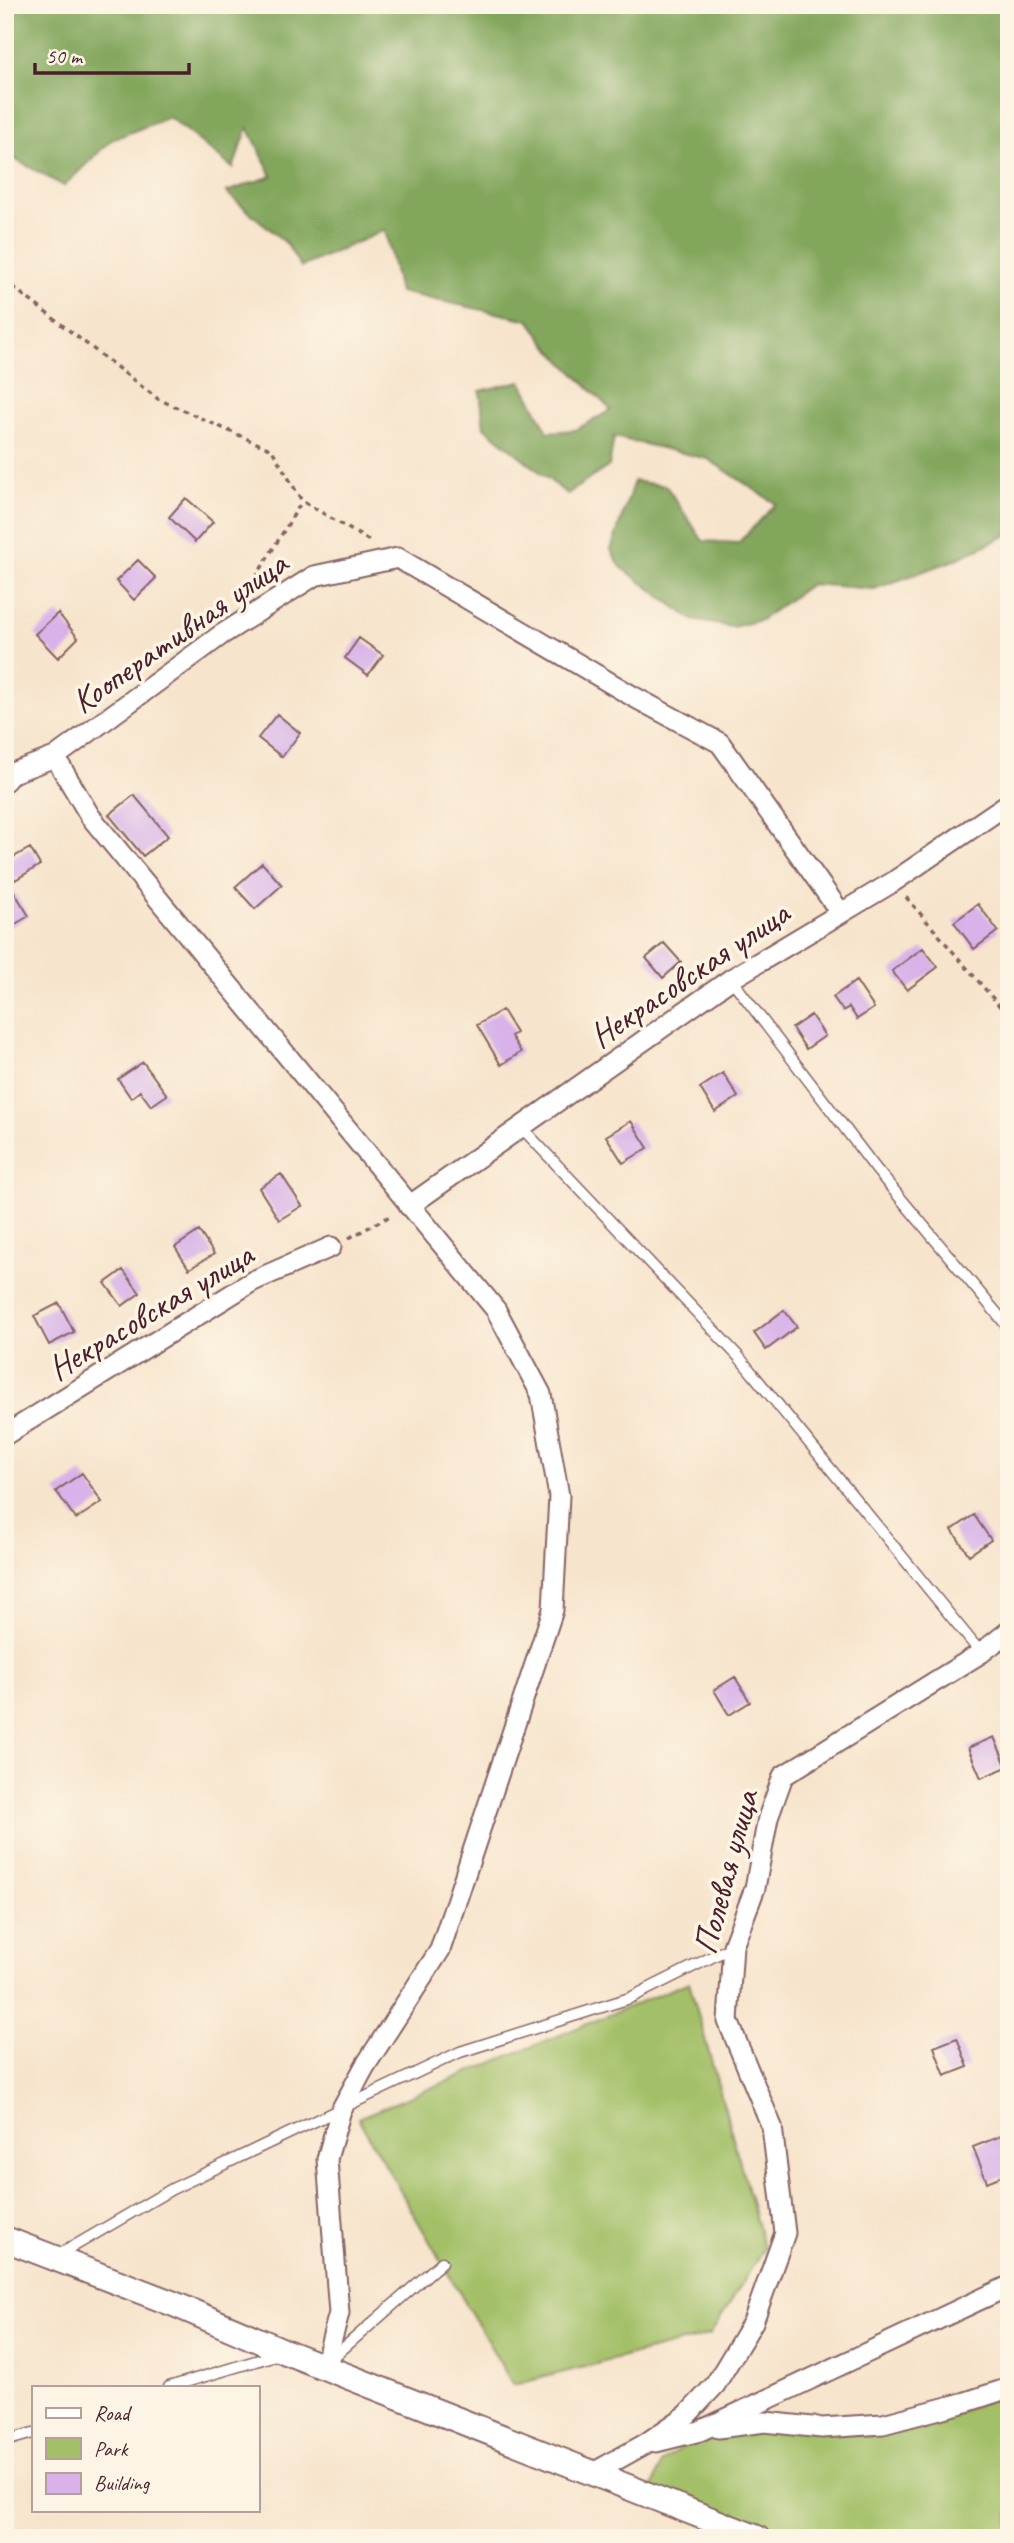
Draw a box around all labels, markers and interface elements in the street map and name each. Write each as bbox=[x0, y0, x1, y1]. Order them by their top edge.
scale bar bbox=[35, 32, 189, 76]
text: 50 m bbox=[46, 43, 84, 69]
street label: Кооперативная улица bbox=[63, 540, 298, 724]
street label: Некрасовская улица bbox=[581, 890, 800, 1058]
street label: Некрасовская улица bbox=[39, 1231, 263, 1390]
street label: Полевая улица bbox=[682, 1783, 770, 1959]
legend bbox=[32, 2386, 259, 2512]
text: Road bbox=[94, 2400, 133, 2426]
text: Park bbox=[94, 2436, 129, 2462]
text: Building bbox=[94, 2470, 151, 2496]

